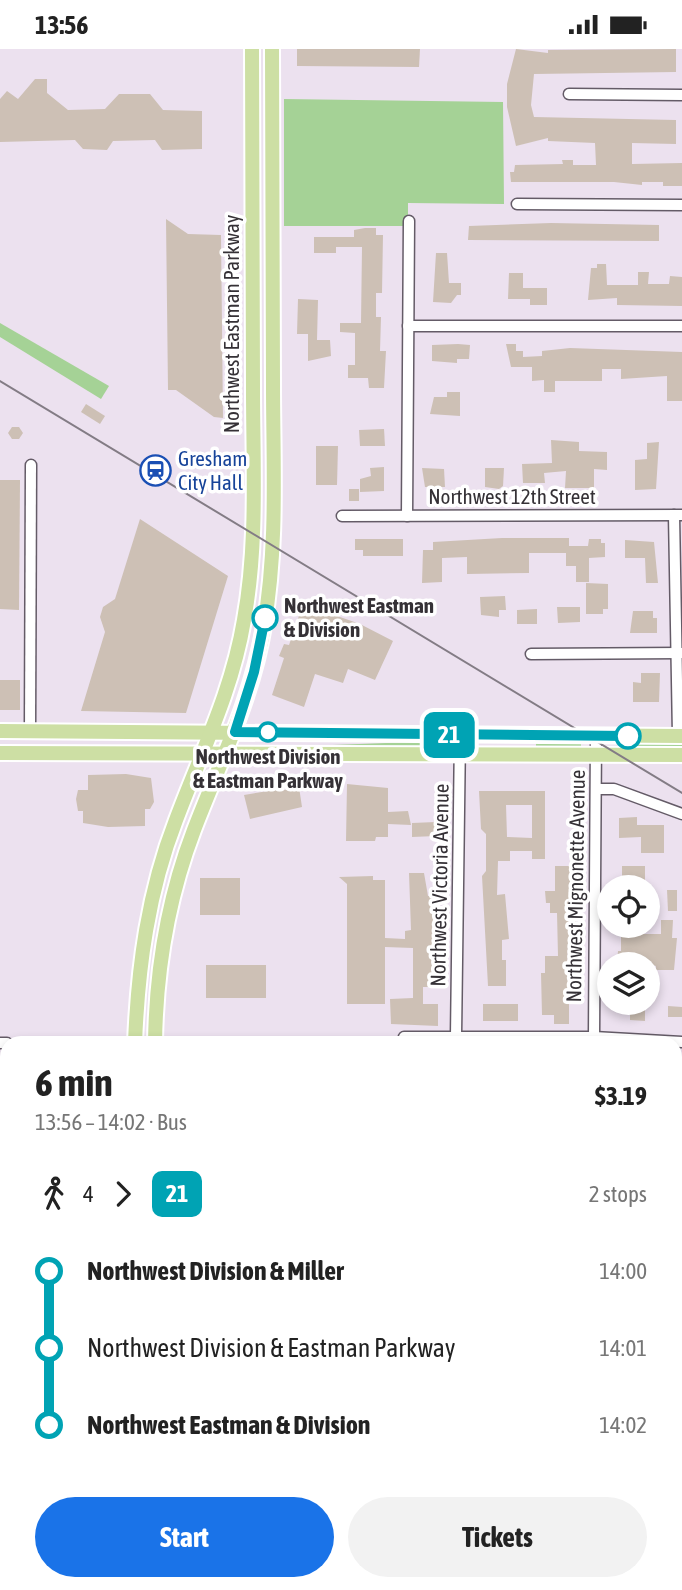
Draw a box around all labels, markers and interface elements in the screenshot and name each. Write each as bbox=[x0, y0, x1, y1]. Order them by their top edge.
text: 13:56 bbox=[35, 10, 89, 40]
street label: Northwest Eastman Parkway bbox=[219, 214, 243, 433]
place label: Gresham City Hall bbox=[178, 446, 247, 494]
station icon: Gresham City Hall bbox=[138, 454, 172, 488]
street label: Northwest 12th Street bbox=[428, 484, 596, 508]
place label: Northwest Eastman & Division bbox=[284, 593, 434, 641]
marker: Northwest Eastman & Division bbox=[252, 605, 278, 631]
line badge: 21 bbox=[418, 712, 480, 758]
text: 21 bbox=[438, 721, 460, 748]
marker: Northwest Division & Eastman Parkway bbox=[258, 722, 278, 742]
unlabelled marker bbox=[615, 723, 641, 749]
place label: Northwest Division & Eastman Parkway bbox=[193, 744, 343, 792]
street label: Northwest Mignonette Avenue bbox=[561, 769, 589, 1003]
street label: Northwest Victoria Avenue bbox=[425, 783, 453, 987]
map controls bbox=[597, 875, 660, 1015]
button: locate bbox=[597, 875, 660, 938]
button: layers bbox=[597, 952, 660, 1015]
text: 6 min bbox=[35, 1061, 113, 1104]
text: $3.19 bbox=[595, 1081, 647, 1111]
text: 13:56 – 14:02 · Bus bbox=[35, 1109, 187, 1135]
icon: walk bbox=[35, 1175, 73, 1213]
icon: forward bbox=[104, 1175, 142, 1213]
text: 21 bbox=[166, 1180, 188, 1207]
text: 4 bbox=[83, 1181, 94, 1207]
text: 2 stops bbox=[589, 1181, 647, 1207]
text: Northwest Division & Miller bbox=[87, 1256, 344, 1286]
text: 14:00 bbox=[599, 1258, 647, 1284]
text: Northwest Division & Eastman Parkway bbox=[87, 1333, 456, 1363]
text: 14:01 bbox=[599, 1335, 647, 1361]
text: Northwest Eastman & Division bbox=[87, 1410, 370, 1440]
text: 14:02 bbox=[599, 1412, 647, 1438]
button: Start bbox=[35, 1497, 334, 1577]
button: Tickets bbox=[348, 1497, 647, 1577]

